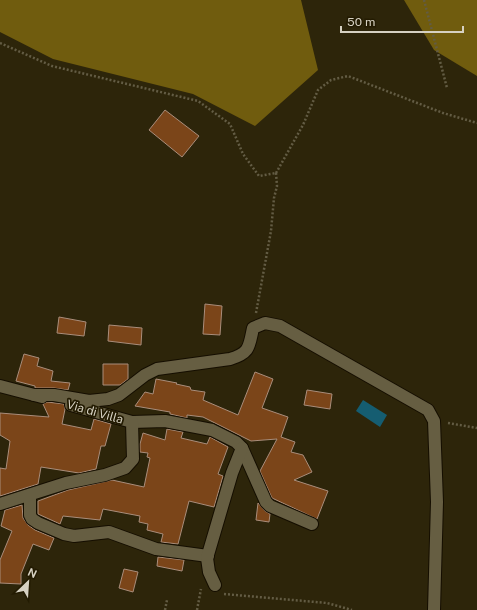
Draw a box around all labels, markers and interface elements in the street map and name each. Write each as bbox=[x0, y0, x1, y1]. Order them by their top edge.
scale bar bbox=[341, 8, 463, 34]
text: 50 m bbox=[347, 15, 375, 29]
street label: Via di Villa bbox=[65, 397, 125, 427]
north arrow bbox=[8, 562, 48, 602]
text: N bbox=[26, 566, 39, 580]

